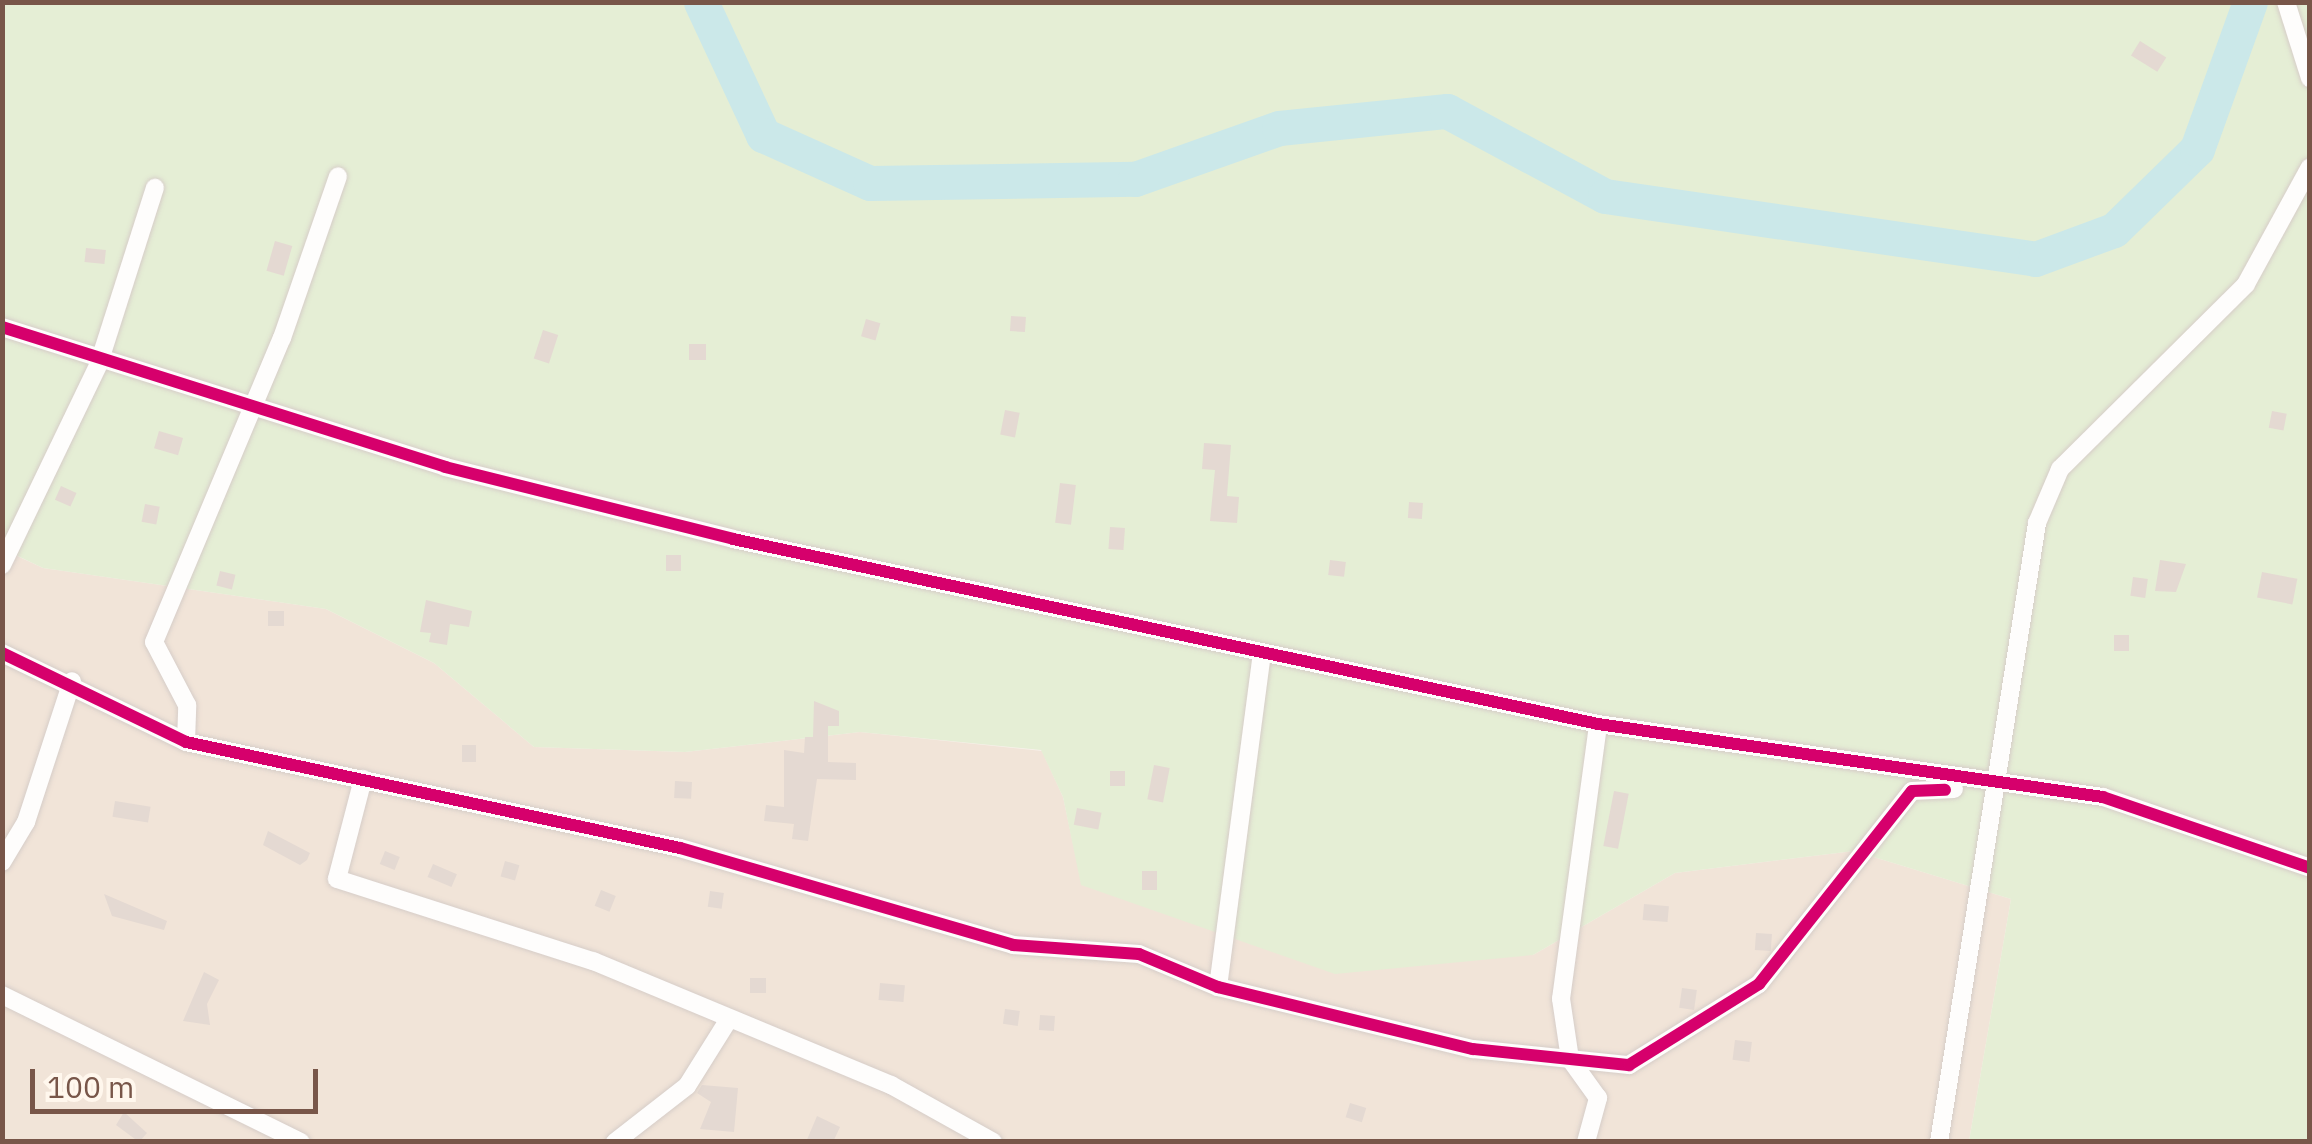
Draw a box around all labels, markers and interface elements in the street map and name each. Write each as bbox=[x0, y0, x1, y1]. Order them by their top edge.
scale bar bbox=[35, 1049, 322, 1111]
text: 100 m bbox=[47, 1067, 134, 1106]

